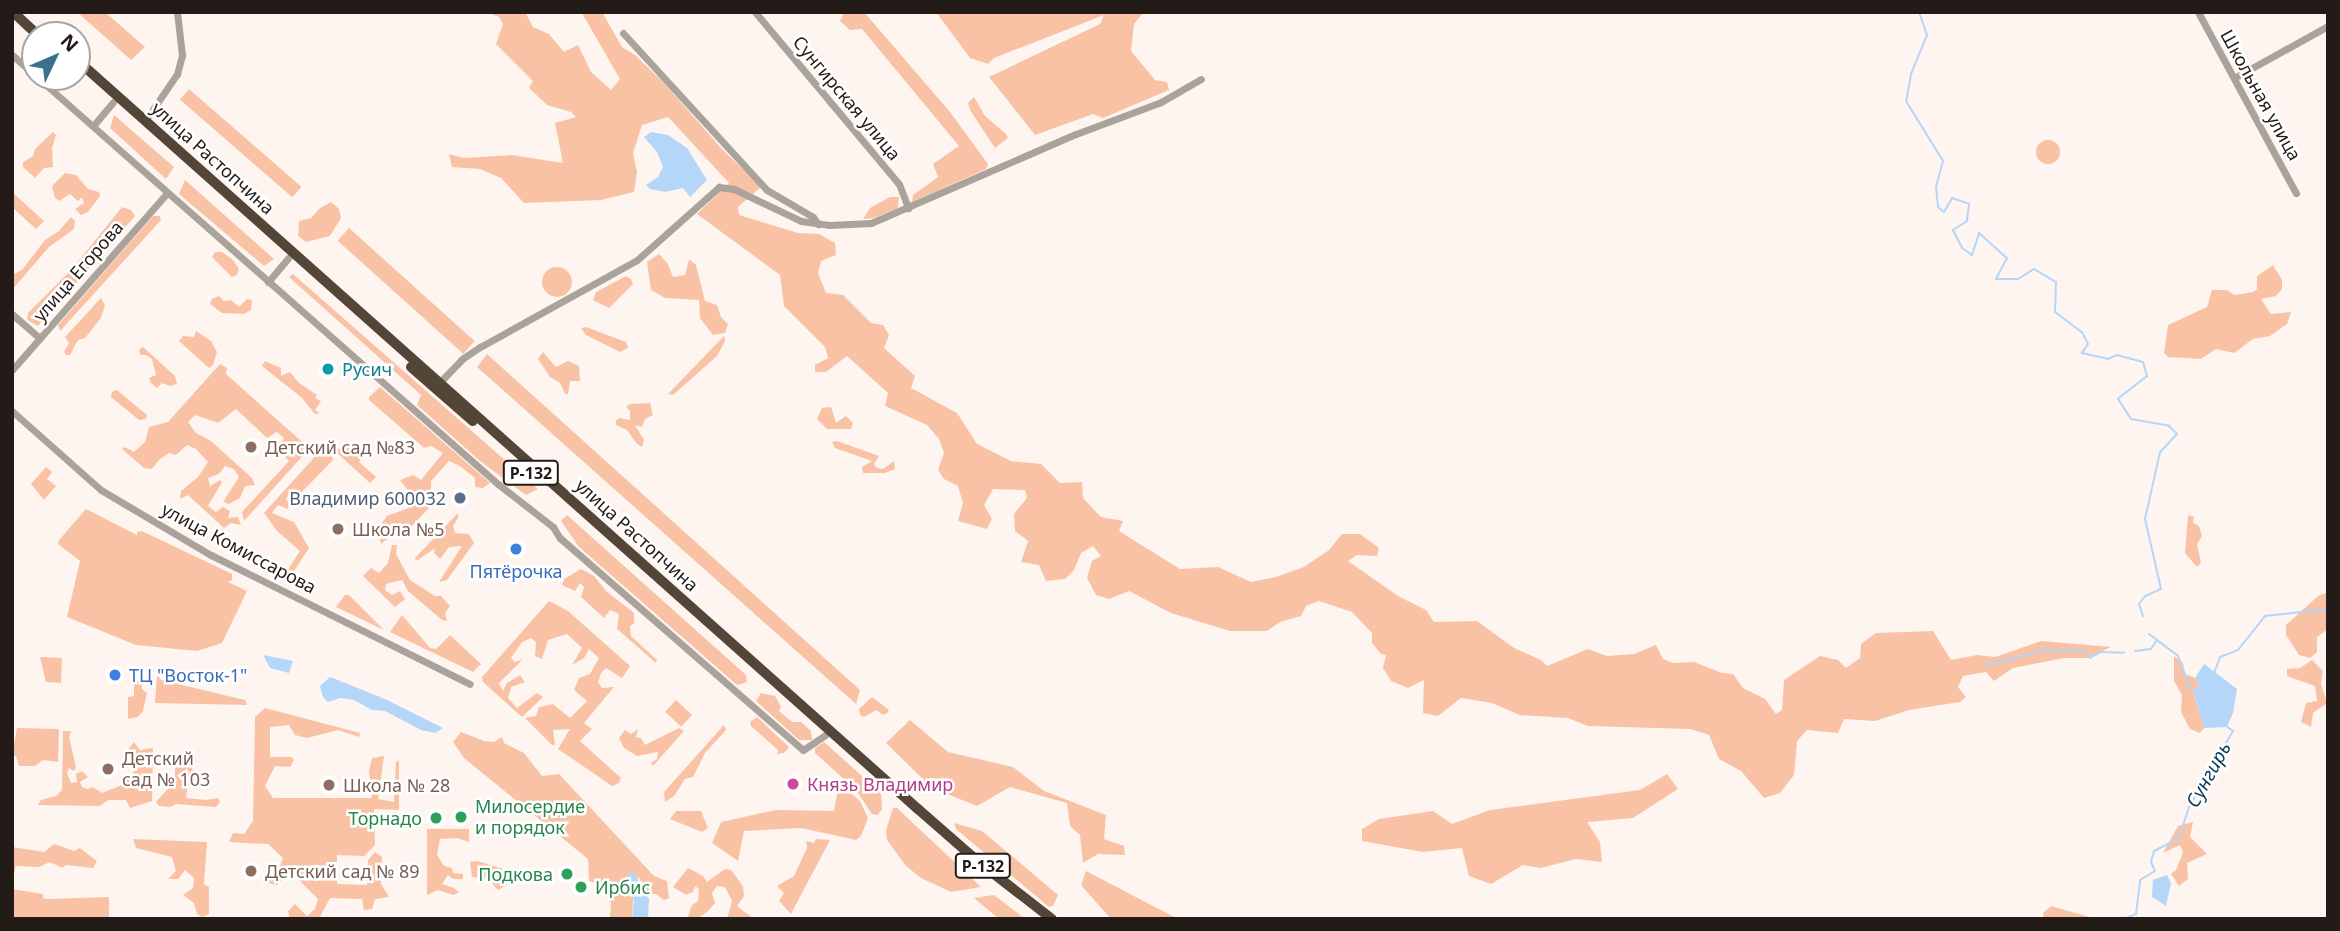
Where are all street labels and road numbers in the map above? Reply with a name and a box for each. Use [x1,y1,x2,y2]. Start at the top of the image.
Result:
street label: Школьная улица [2216,26,2306,164]
street label: Сунгирская улица [789,31,905,165]
street label: улица Растопчина [147,97,279,219]
street label: улица Егорова [29,216,127,326]
road number: Р-132 [501,460,561,486]
street label: улица Растопчина [571,474,703,596]
street label: улица Комиссарова [158,498,320,598]
road number: Р-132 [953,853,1013,878]

